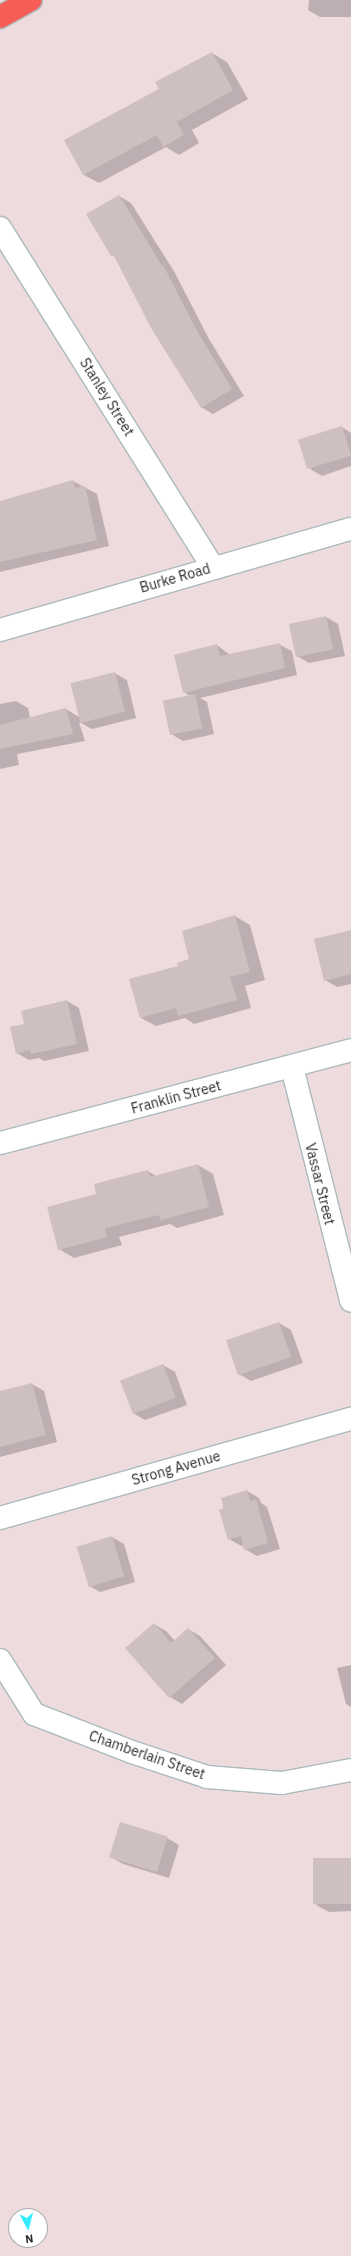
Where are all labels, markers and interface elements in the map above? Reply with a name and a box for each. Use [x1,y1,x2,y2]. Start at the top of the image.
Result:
street label: Stanley Street [76,355,138,439]
street label: Burke Road [138,560,212,596]
street label: Franklin Street [129,1077,223,1117]
street label: Vassar Street [302,1141,338,1227]
street label: Strong Avenue [130,1447,222,1489]
street label: Chamberlain Street [87,1727,207,1783]
north arrow [8,2208,48,2248]
text: N [25,2231,34,2246]

